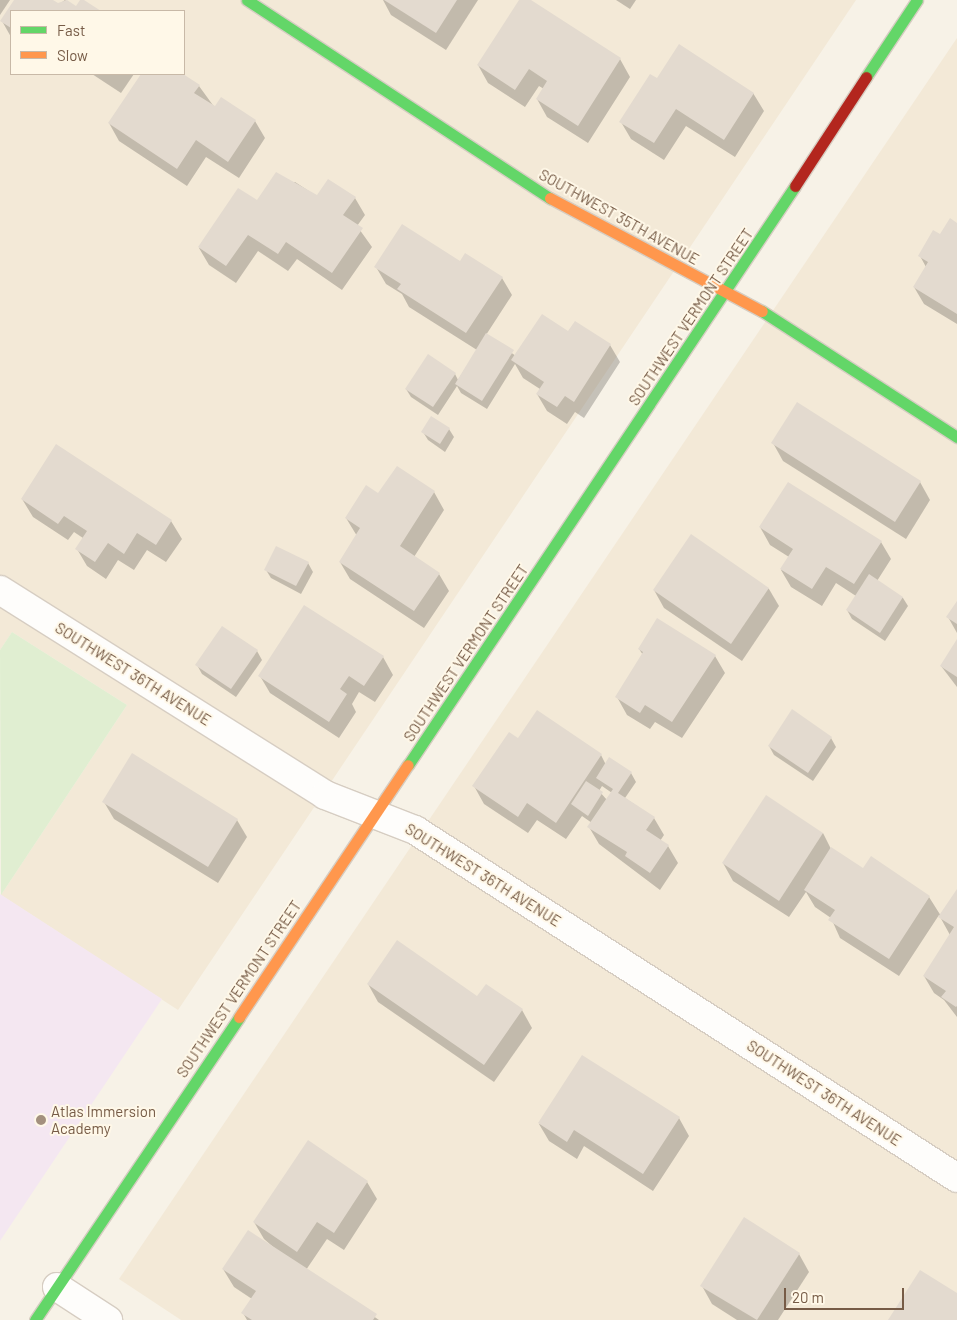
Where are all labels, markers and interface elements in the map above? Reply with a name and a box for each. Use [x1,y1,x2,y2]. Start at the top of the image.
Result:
legend [10,10,185,75]
text: Fast [57,21,85,39]
text: Slow [57,46,88,64]
street label: SOUTHWEST 35TH AVENUE [536,166,702,268]
street label: SOUTHWEST VERMONT STREET [625,225,757,409]
street label: SOUTHWEST VERMONT STREET [400,561,532,745]
street label: SOUTHWEST 36TH AVENUE [52,619,214,729]
street label: SOUTHWEST 36TH AVENUE [402,820,564,930]
street label: SOUTHWEST VERMONT STREET [173,897,305,1081]
street label: SOUTHWEST 36TH AVENUE [744,1036,904,1150]
place label: Atlas Immersion Academy [51,1102,156,1137]
marker: Atlas Immersion Academy [35,1114,47,1126]
scale bar [787,1278,907,1310]
text: 20 m [792,1288,824,1306]

